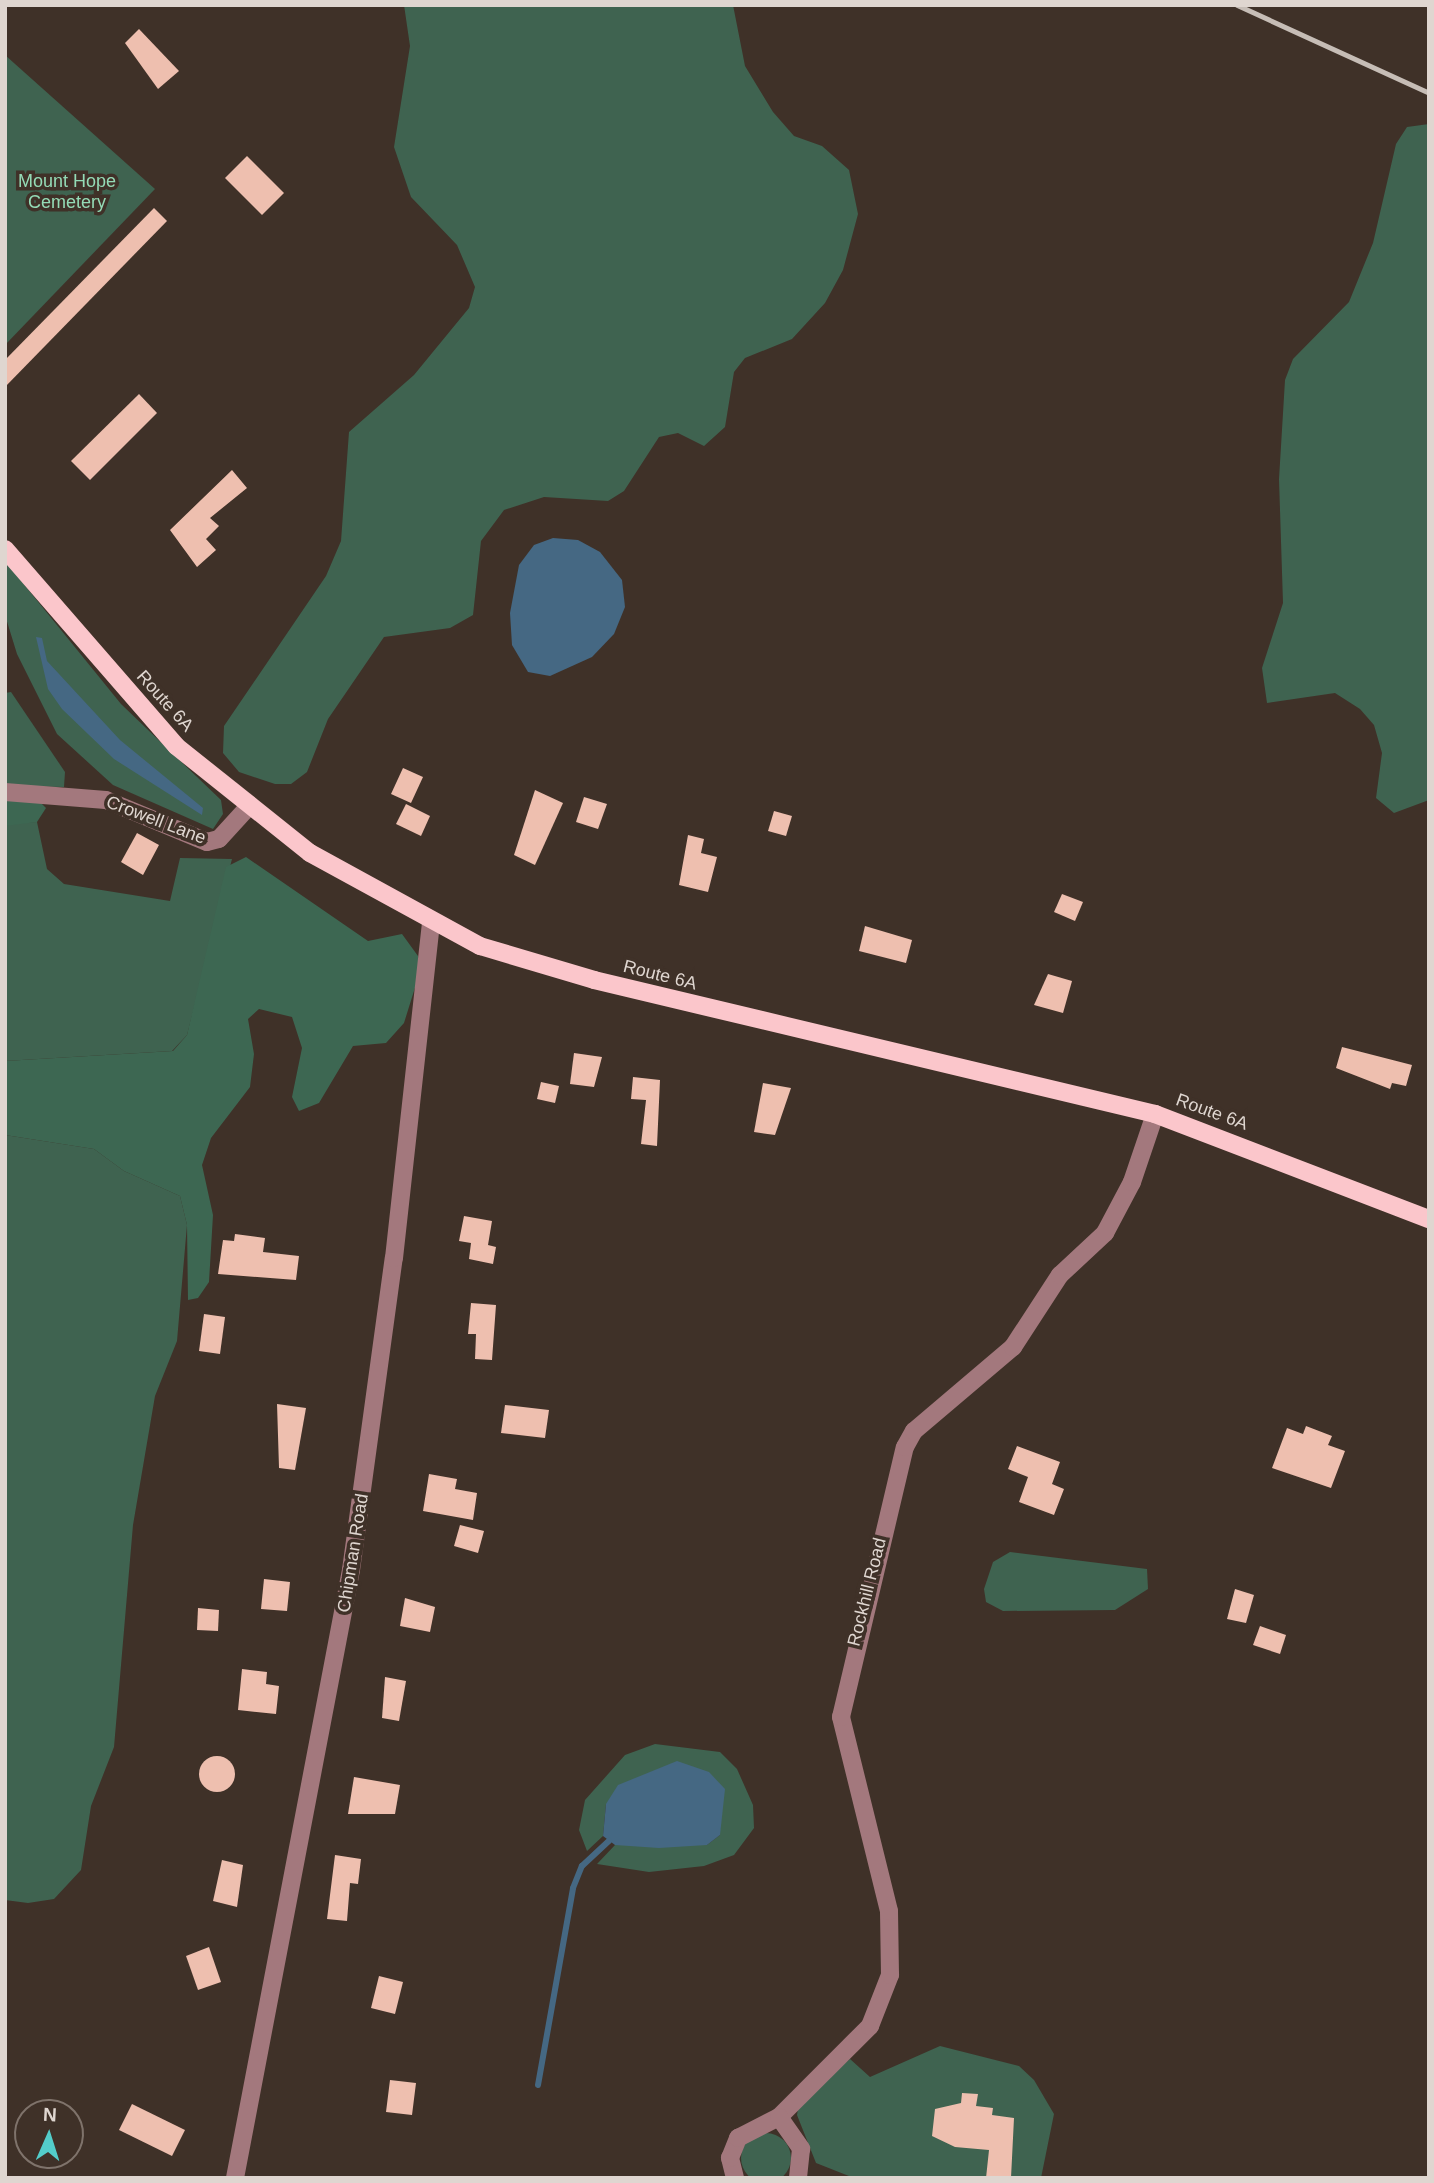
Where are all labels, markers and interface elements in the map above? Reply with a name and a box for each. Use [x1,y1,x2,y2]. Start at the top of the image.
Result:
park label: Mount Hope Cemetery [18,171,116,214]
street label: Route 6A [132,666,198,736]
street label: Crowell Lane [103,791,209,849]
street label: Route 6A [621,955,699,995]
street label: Route 6A [1173,1089,1251,1135]
street label: Chipman Road [333,1492,373,1614]
street label: Rockhill Road [843,1536,891,1648]
north arrow [14,2099,84,2169]
text: N [43,2104,57,2125]

